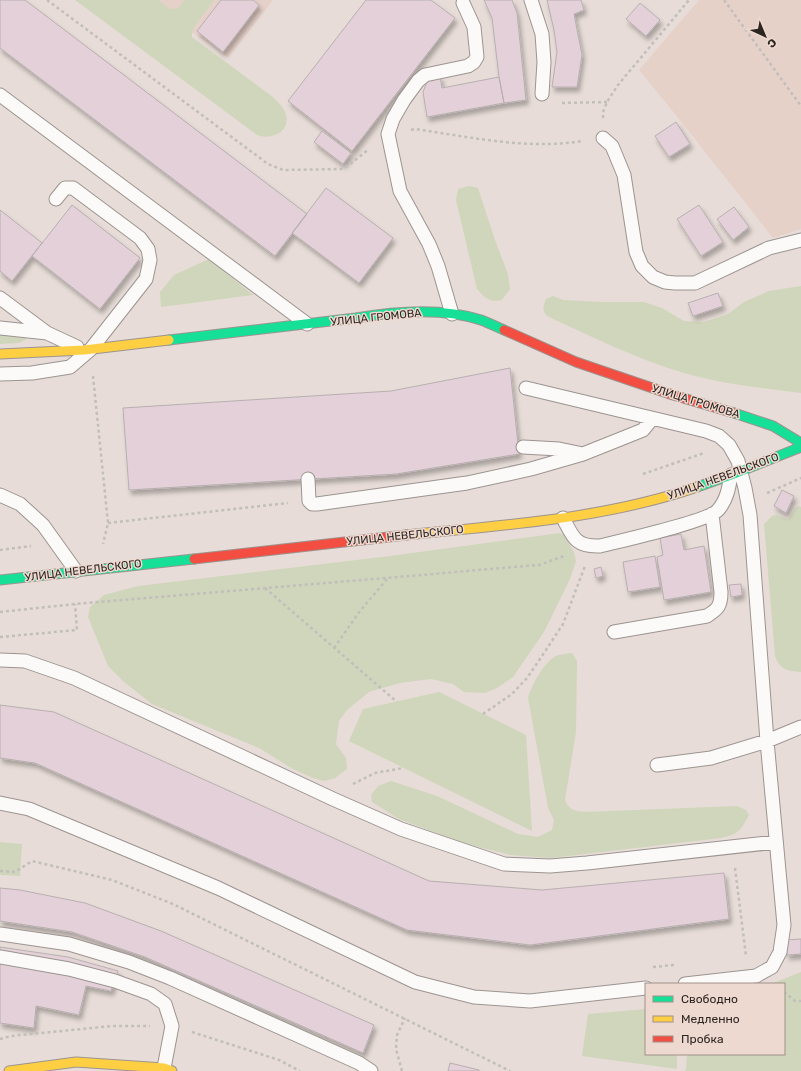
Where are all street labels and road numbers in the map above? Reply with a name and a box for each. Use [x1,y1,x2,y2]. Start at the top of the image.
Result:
street label: УЛИЦА ГРОМОВА [330,306,423,329]
street label: УЛИЦА ГРОМОВА [650,382,742,421]
street label: УЛИЦА НЕВЕЛЬСКОГО [666,450,781,503]
street label: УЛИЦА НЕВЕЛЬСКОГО [346,523,464,548]
street label: УЛИЦА НЕВЕЛЬСКОГО [24,557,142,584]

